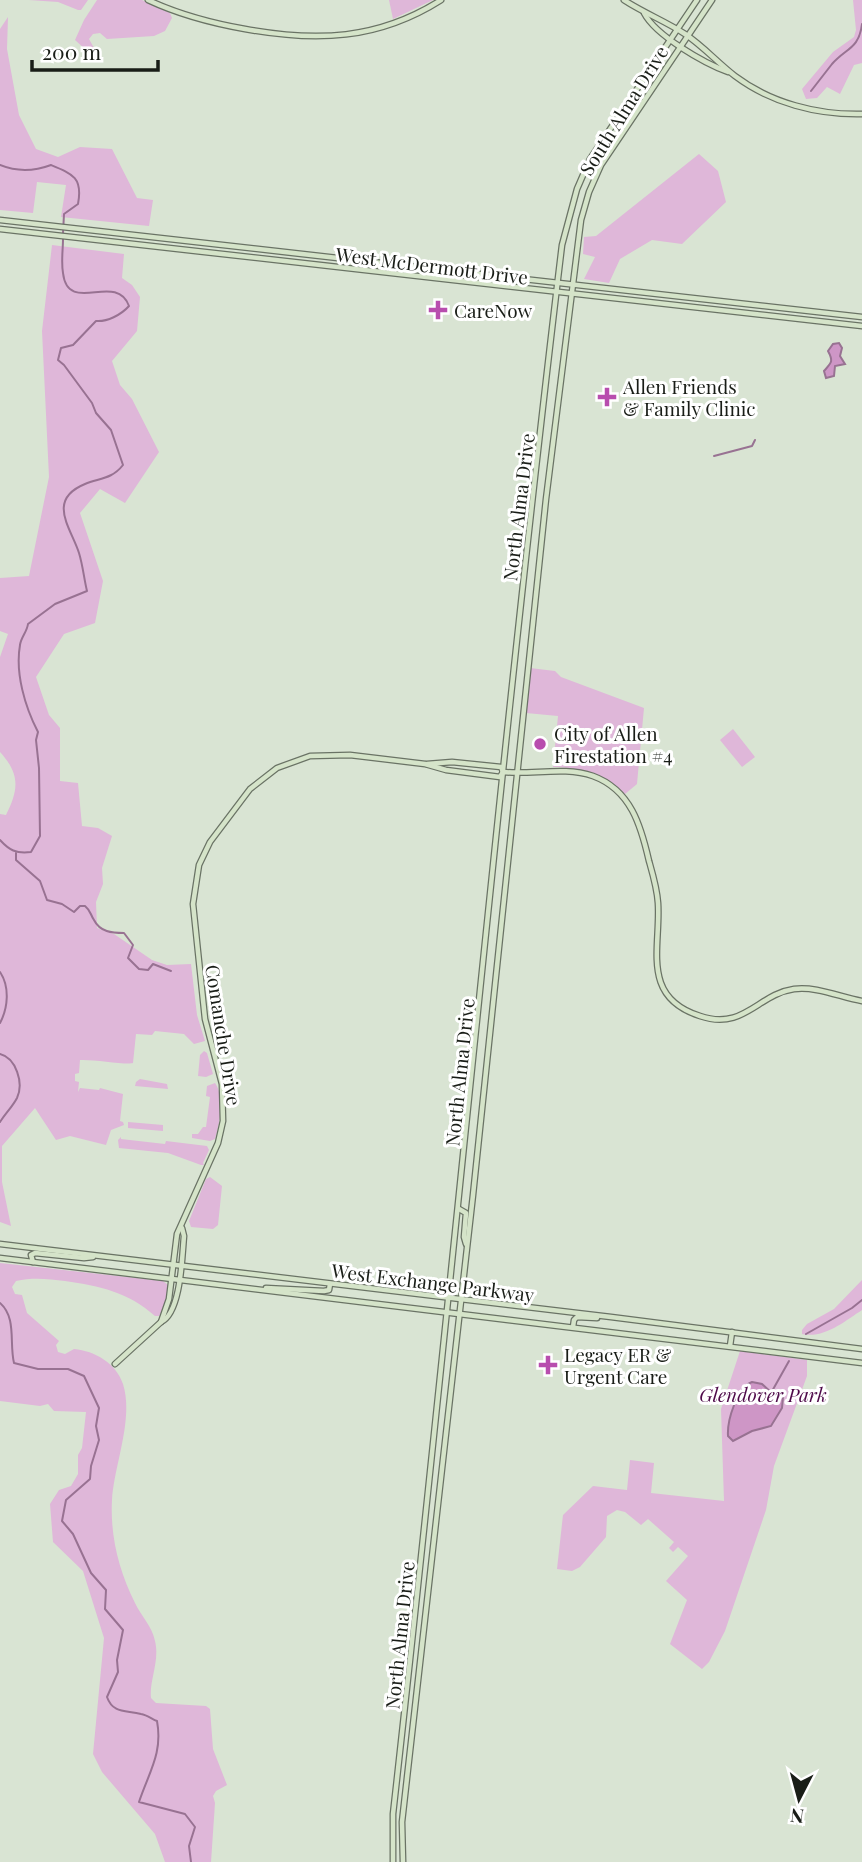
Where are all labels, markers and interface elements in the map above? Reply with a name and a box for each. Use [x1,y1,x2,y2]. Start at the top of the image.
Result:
scale bar [32,28,158,72]
text: 200 m [42,37,101,65]
street label: South Alma Drive [573,40,673,180]
street label: West McDermott Drive [334,240,529,290]
place label: CareNow [454,297,532,323]
marker: CareNow [428,300,448,320]
place label: Allen Friends & Family Clinic [622,373,756,421]
marker: Allen Friends & Family Clinic [597,387,617,407]
street label: North Alma Drive [496,432,540,582]
place label: City of Allen Firestation #4 [554,720,673,768]
marker: City of Allen Firestation #4 [532,736,548,752]
street label: Comanche Drive [200,963,248,1107]
street label: North Alma Drive [438,997,480,1147]
street label: West Exchange Parkway [329,1257,536,1307]
place label: Legacy ER & Urgent Care [564,1341,672,1389]
marker: Legacy ER & Urgent Care [538,1355,558,1375]
park label: Glendover Park [699,1381,827,1407]
street label: North Alma Drive [378,1560,420,1710]
north arrow [764,1764,834,1834]
text: N [789,1803,805,1831]

